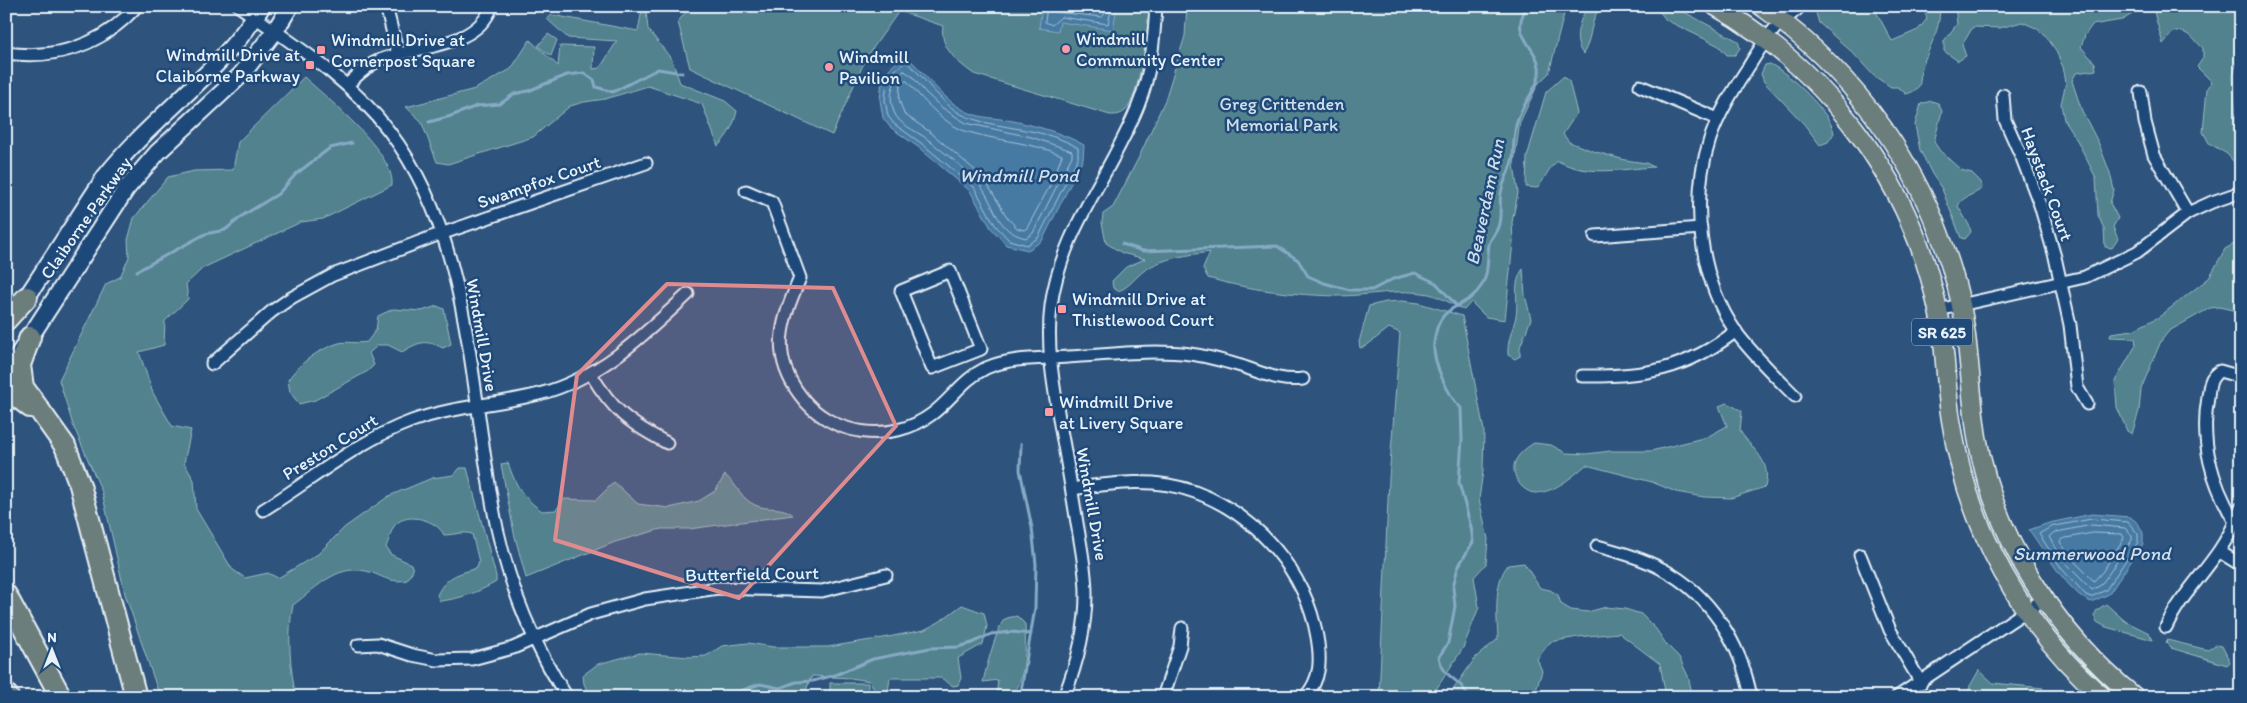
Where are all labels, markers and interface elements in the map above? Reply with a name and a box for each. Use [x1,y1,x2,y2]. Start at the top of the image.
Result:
place label: Windmill Community Center [1076,28,1223,71]
place label: Windmill Drive at Cornerpost Square [331,29,475,72]
marker: Windmill Community Center [1060,43,1072,55]
place label: Windmill Drive at Claiborne Parkway [156,44,301,87]
marker: Windmill Drive at Cornerpost Square [315,44,327,56]
place label: Windmill Pavilion [839,46,909,89]
marker: Windmill Drive at Claiborne Parkway [304,59,316,71]
marker: Windmill Pavilion [823,61,835,73]
park label: Greg Crittenden Memorial Park [1220,93,1344,136]
street label: Haystack Court [2016,124,2078,244]
water label: Beaverdam Run [1460,136,1510,267]
street label: Swampfox Court [475,151,604,213]
street label: Claiborne Parkway [36,152,137,283]
water label: Windmill Pond [959,164,1080,187]
street label: Windmill Drive [461,277,503,393]
place label: Windmill Drive at Thistlewood Court [1072,288,1214,331]
marker: Windmill Drive at Thistlewood Court [1056,303,1068,315]
road number: SR 625 [1912,318,1972,346]
place label: Windmill Drive at Livery Square [1059,391,1183,434]
marker: Windmill Drive at Livery Square [1043,406,1055,418]
street label: Preston Court [278,409,382,485]
street label: Windmill Drive [1071,446,1113,562]
water label: Summerwood Pond [2013,542,2172,565]
street label: Butterfield Court [685,562,819,586]
north arrow [28,626,78,676]
text: N [47,629,57,646]

